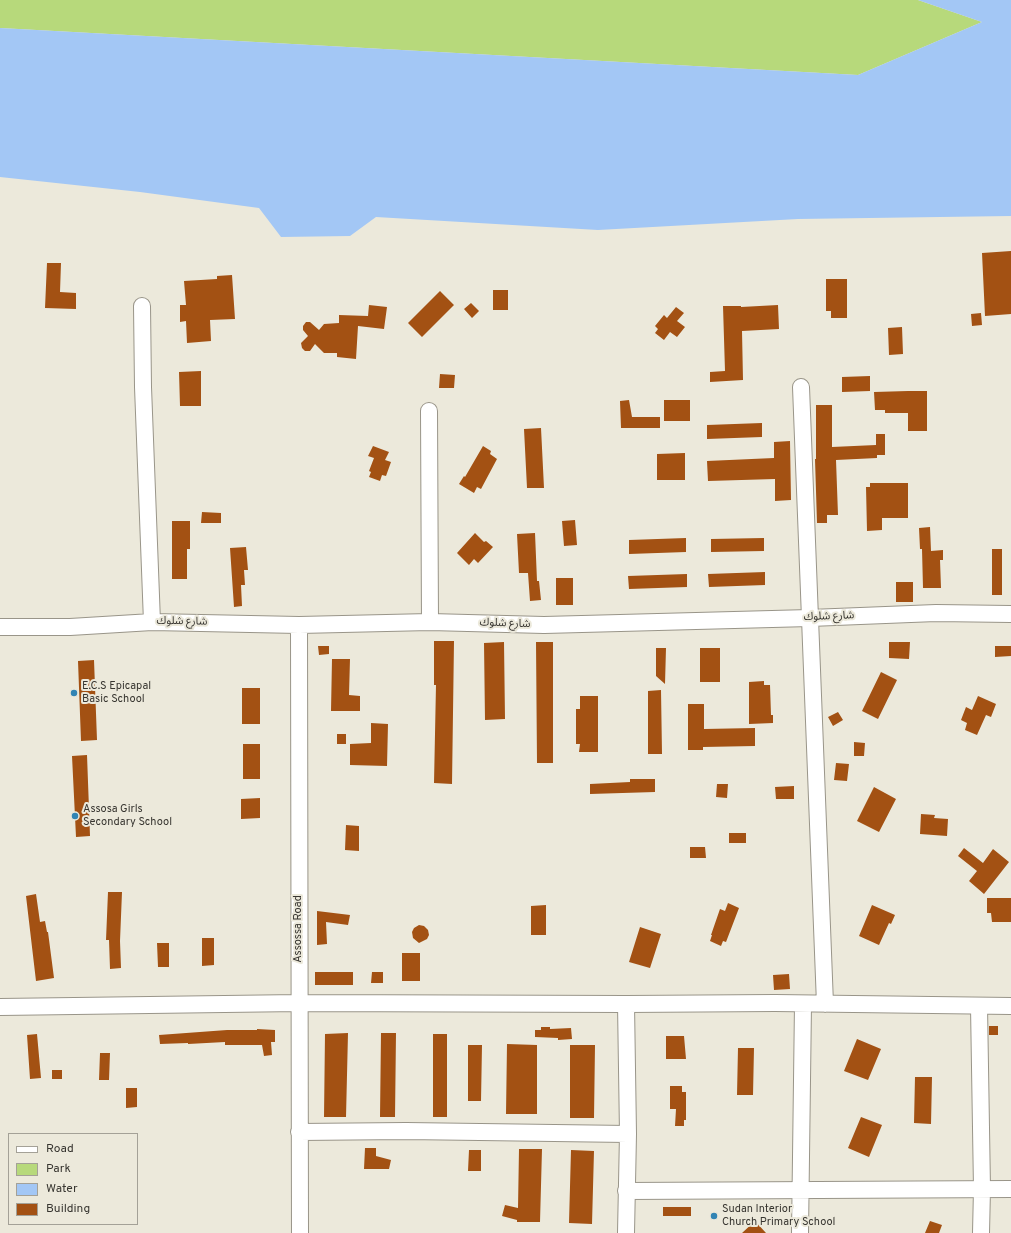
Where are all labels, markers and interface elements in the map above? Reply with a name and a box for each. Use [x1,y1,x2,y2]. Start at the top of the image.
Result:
street label: شارع شلوك [803,610,855,624]
street label: شارع شلوك [156,615,208,629]
street label: شارع شلوك [479,617,531,631]
place label: E.C.S Epicapal Basic School [82,680,151,706]
marker: E.C.S Epicapal Basic School [69,688,79,698]
place label: Assosa Girls Secondary School [83,803,172,829]
marker: Assosa Girls Secondary School [70,811,80,821]
street label: Assossa Road [292,895,306,963]
legend [8,1133,138,1225]
text: Road [46,1141,74,1157]
text: Park [46,1161,71,1177]
text: Water [46,1181,78,1197]
text: Building [46,1201,90,1217]
place label: Sudan Interior Church Primary School [722,1203,835,1229]
marker: Sudan Interior Church Primary School [709,1211,719,1221]

